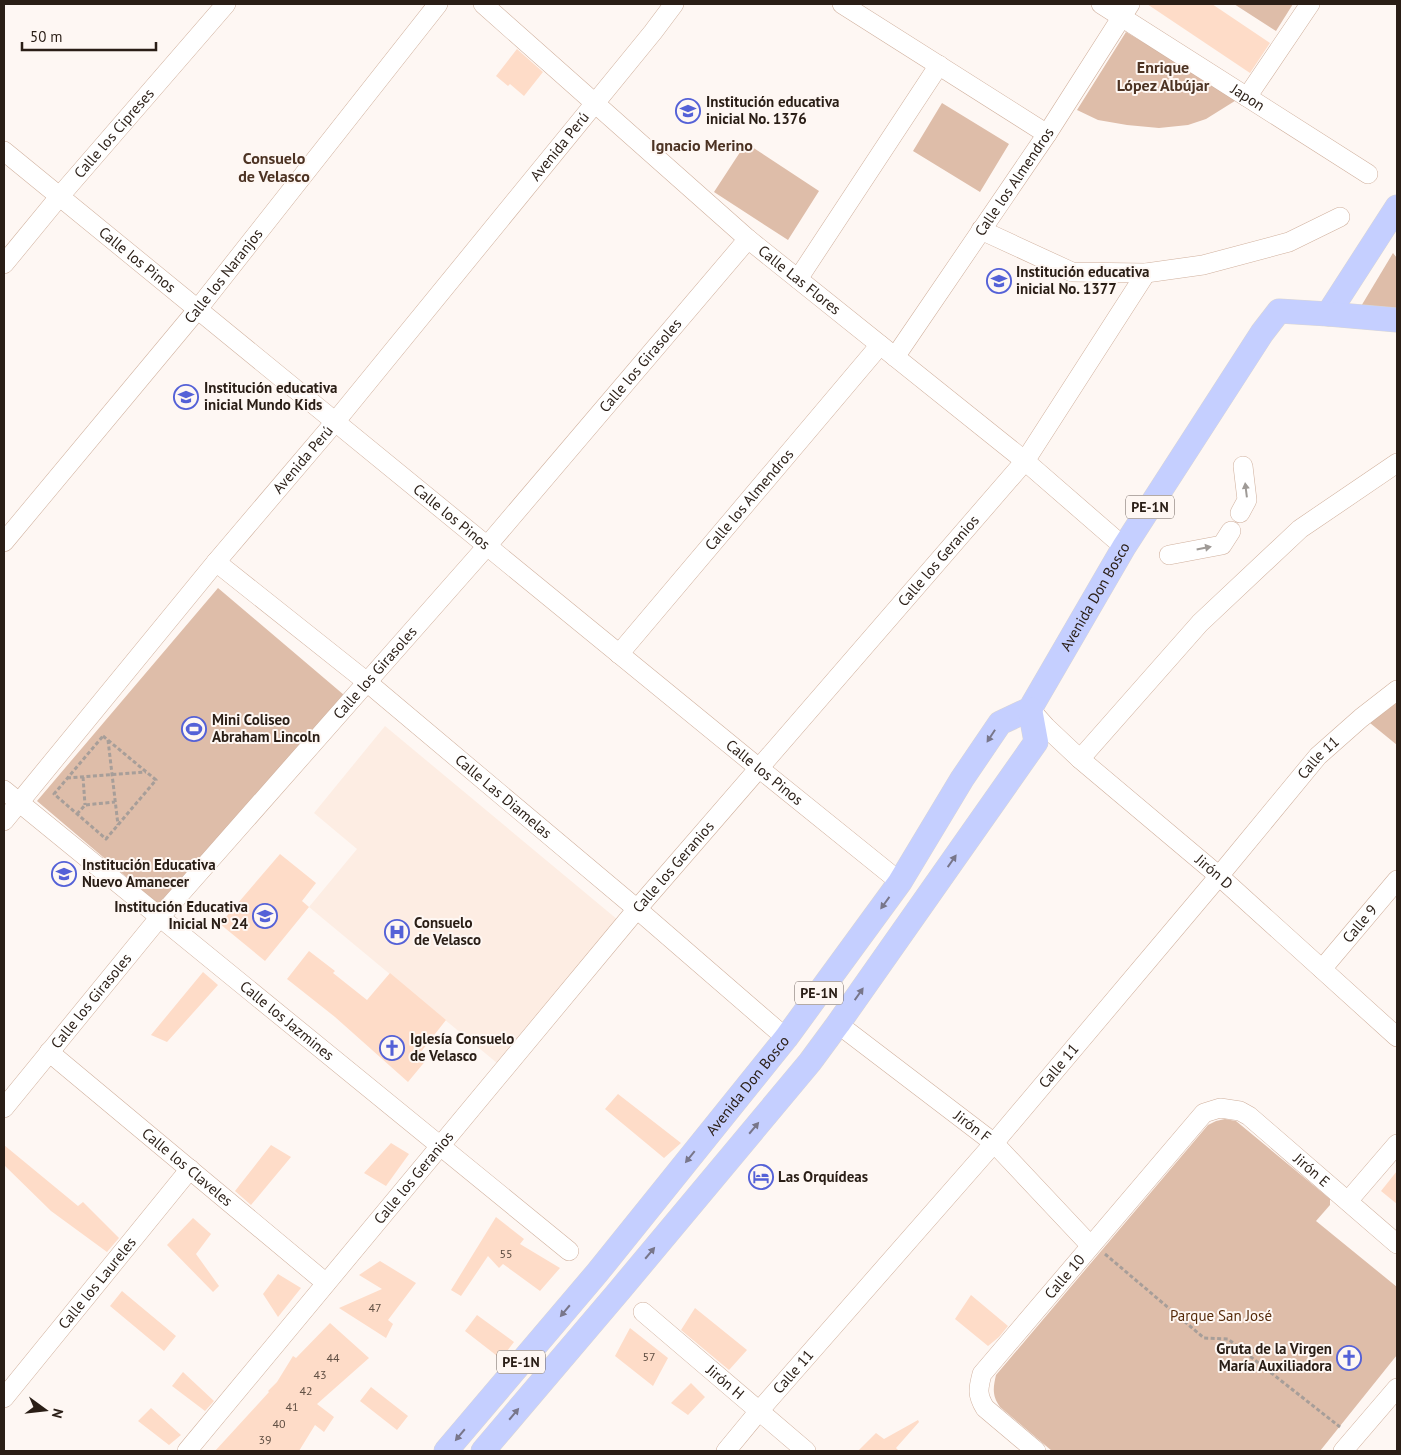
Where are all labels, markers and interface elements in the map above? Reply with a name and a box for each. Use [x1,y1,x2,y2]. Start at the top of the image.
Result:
scale bar [22,20,156,52]
text: 50 m [30,27,63,46]
district label: Enrique López Albújar [1117,57,1210,95]
street label: Japon [1227,79,1268,115]
street label: Calle los Cipreses [70,84,158,182]
place label: Institución educativa inicial No. 1376 [706,92,840,128]
school or university icon: Institución educativa inicial No. 1376 [675,98,701,124]
street label: Avenida Perú [526,108,593,184]
street label: Calle los Almendros [970,124,1058,239]
district label: Ignacio Merino [651,135,753,155]
district label: Consuelo de Velasco [238,148,310,186]
street label: Calle los Pinos [95,222,180,297]
street label: Calle los Naranjos [180,224,267,327]
street label: Calle Las Flores [754,241,845,319]
place label: Institución educativa inicial No. 1377 [1016,262,1150,298]
school or university icon: Institución educativa inicial No. 1377 [986,268,1012,294]
street label: Calle los Girasoles [595,314,685,416]
place label: Institución educativa inicial Mundo Kids [204,378,338,414]
school or university icon: Institución educativa inicial Mundo Kids [173,384,199,410]
street label: Avenida Perú [268,421,337,497]
street label: Calle los Almendros [701,445,797,554]
street label: Calle los Pinos [409,479,494,554]
one-way arrow [1242,482,1250,498]
road number: PE-1N [1126,496,1174,518]
street label: Calle los Geranios [893,511,983,610]
street label: Avenida Don Bosco [1056,539,1134,654]
one-way arrow [1196,544,1212,552]
street label: Calle los Girasoles [329,622,421,723]
place label: Mini Coliseo Abraham Lincoln [212,710,320,746]
sports icon: Mini Coliseo Abraham Lincoln [181,716,207,742]
one-way arrow [986,729,996,743]
street label: Calle 11 [1293,732,1343,783]
street label: Calle los Pinos [722,735,807,809]
street label: Calle Las Diamelas [451,750,556,842]
street label: Calle los Geranios [628,817,718,916]
street label: Jirón D [1191,850,1237,893]
one-way arrow [947,854,957,868]
place label: Institución Educativa Nuevo Amanecer [82,855,216,891]
school or university icon: Institución Educativa Nuevo Amanecer [51,861,77,887]
one-way arrow [880,896,890,909]
place label: Institución Educativa Inicial Nº 24 [114,897,248,933]
street label: Calle 9 [1338,900,1381,947]
school or university icon: Institución Educativa Inicial Nº 24 [252,903,278,929]
place label: Consuelo de Velasco [414,913,481,949]
hospital icon: Consuelo de Velasco [384,919,410,945]
street label: Calle los Girasoles [46,949,135,1052]
street label: Calle los Jazmines [236,976,338,1064]
road number: PE-1N [795,981,843,1004]
one-way arrow [854,987,864,1001]
place label: Iglesía Consuelo de Velasco [410,1029,514,1065]
street label: Avenida Don Bosco [702,1032,793,1139]
church icon: Iglesía Consuelo de Velasco [379,1035,405,1061]
street label: Calle 11 [1034,1039,1083,1092]
street label: Jirón F [950,1105,995,1146]
one-way arrow [749,1122,760,1135]
street label: Calle los Claveles [138,1124,237,1210]
street label: Calle los Geranios [369,1127,457,1228]
street label: Jirón E [1289,1148,1334,1191]
one-way arrow [685,1150,696,1163]
hotel icon: Las Orquídeas [748,1164,774,1190]
place label: Las Orquídeas [778,1167,868,1186]
street label: Calle los Laureles [54,1233,140,1333]
house number: 55 [499,1246,513,1261]
one-way arrow [645,1247,656,1260]
street label: Calle 10 [1040,1250,1089,1303]
house number: 47 [368,1300,382,1315]
one-way arrow [559,1304,571,1316]
park label: Parque San José [1170,1306,1272,1325]
place label: Gruta de la Virgen María Auxiliadora [1216,1339,1332,1375]
street label: Calle 11 [769,1345,817,1397]
church icon: Gruta de la Virgen María Auxiliadora [1336,1345,1362,1371]
house number: 57 [642,1349,656,1364]
house number: 44 [326,1350,340,1365]
road number: PE-1N [497,1350,545,1374]
street label: Jirón H [702,1360,748,1403]
house number: 43 [313,1367,327,1382]
house number: 42 [299,1383,313,1398]
north arrow [20,1385,70,1435]
house number: 41 [285,1399,299,1414]
text: N [48,1407,67,1420]
one-way arrow [509,1408,520,1421]
house number: 40 [272,1416,286,1431]
one-way arrow [454,1428,466,1440]
house number: 39 [258,1432,272,1447]

